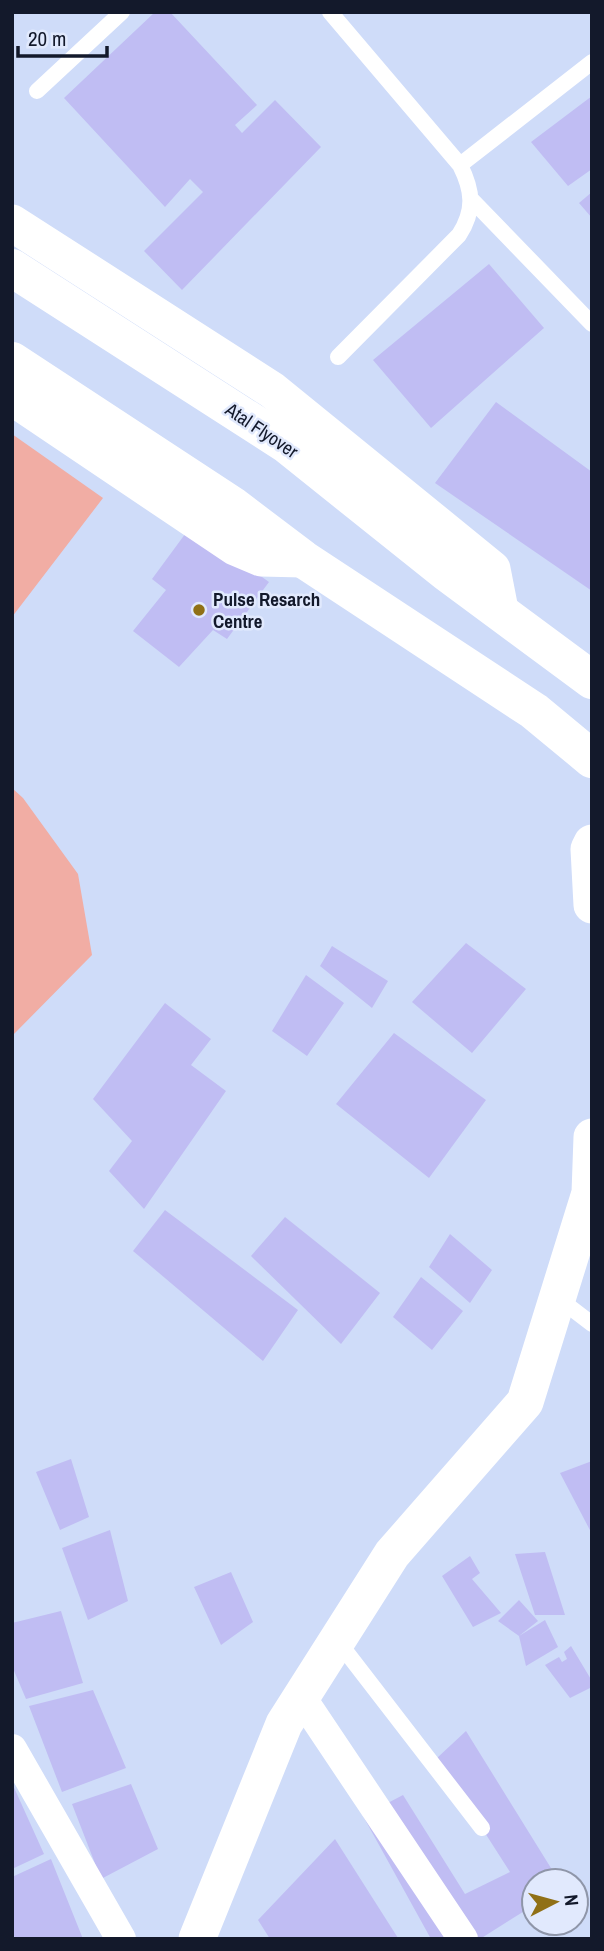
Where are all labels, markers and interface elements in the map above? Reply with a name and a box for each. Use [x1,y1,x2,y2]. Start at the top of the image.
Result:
scale bar [18,14,107,58]
text: 20 m [28,24,66,53]
street label: Atal Flyover [220,396,304,464]
place label: Pulse Resarch Centre [213,586,320,634]
marker: Pulse Resarch Centre [191,602,207,618]
north arrow [520,1867,590,1937]
text: N [558,1893,585,1907]

